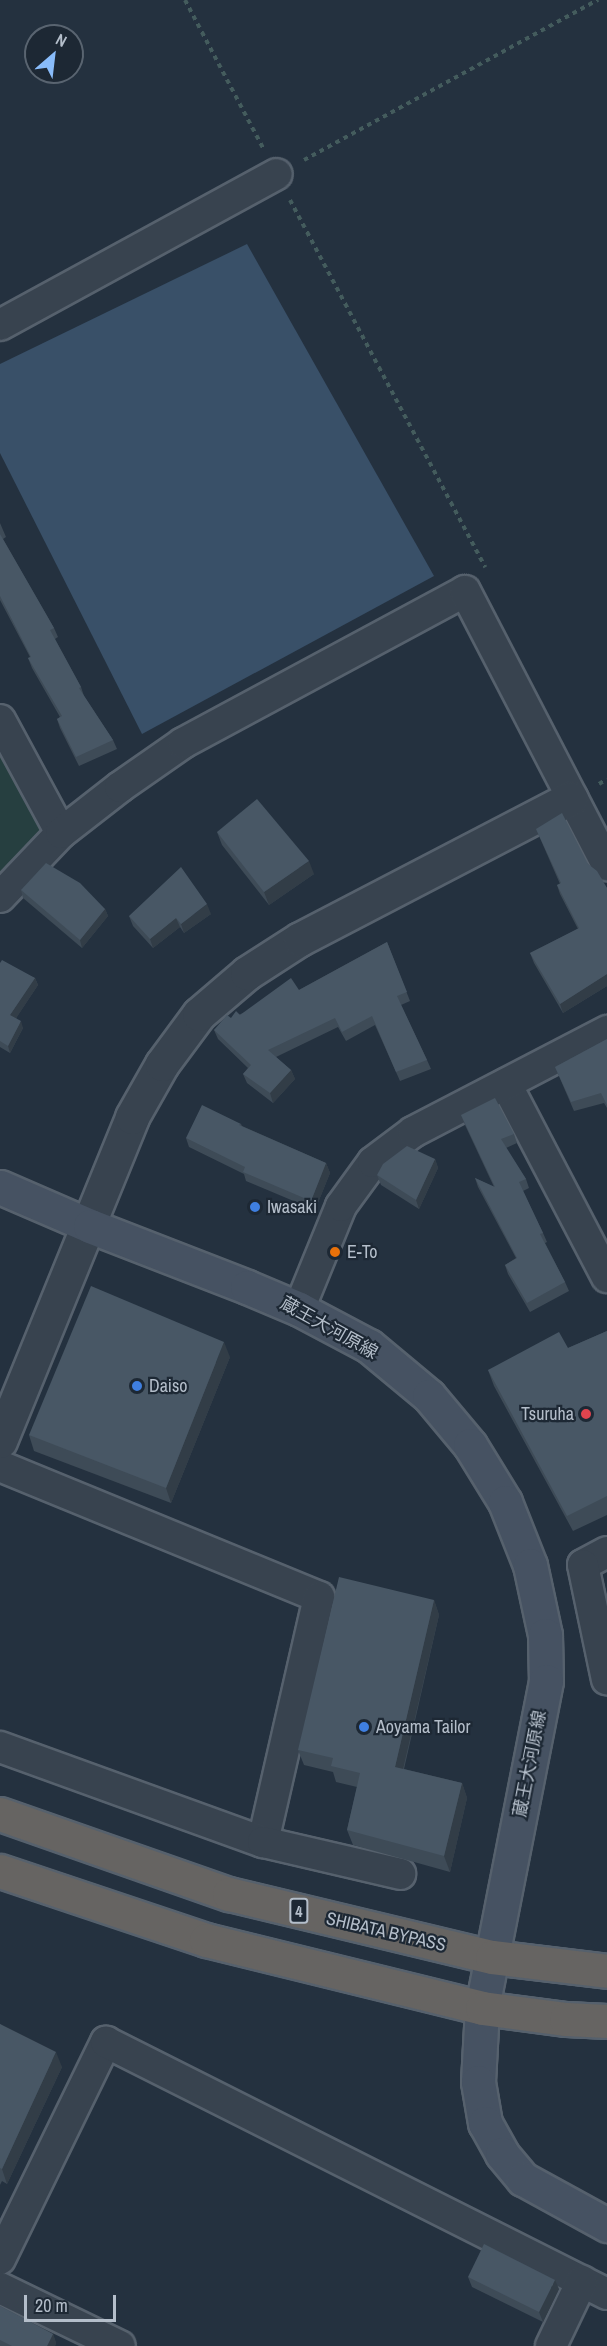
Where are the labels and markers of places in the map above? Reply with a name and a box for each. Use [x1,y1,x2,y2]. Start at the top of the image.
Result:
place label: Iwasaki [267,1196,317,1218]
marker: Iwasaki [248,1200,262,1214]
place label: E-To [347,1241,377,1263]
marker: E-To [328,1245,342,1259]
place label: Daiso [149,1375,188,1397]
marker: Daiso [130,1379,144,1393]
place label: Tsuruha [521,1403,574,1425]
marker: Tsuruha [579,1407,593,1421]
place label: Aoyama Tailor [376,1716,471,1738]
marker: Aoyama Tailor [357,1720,371,1734]

